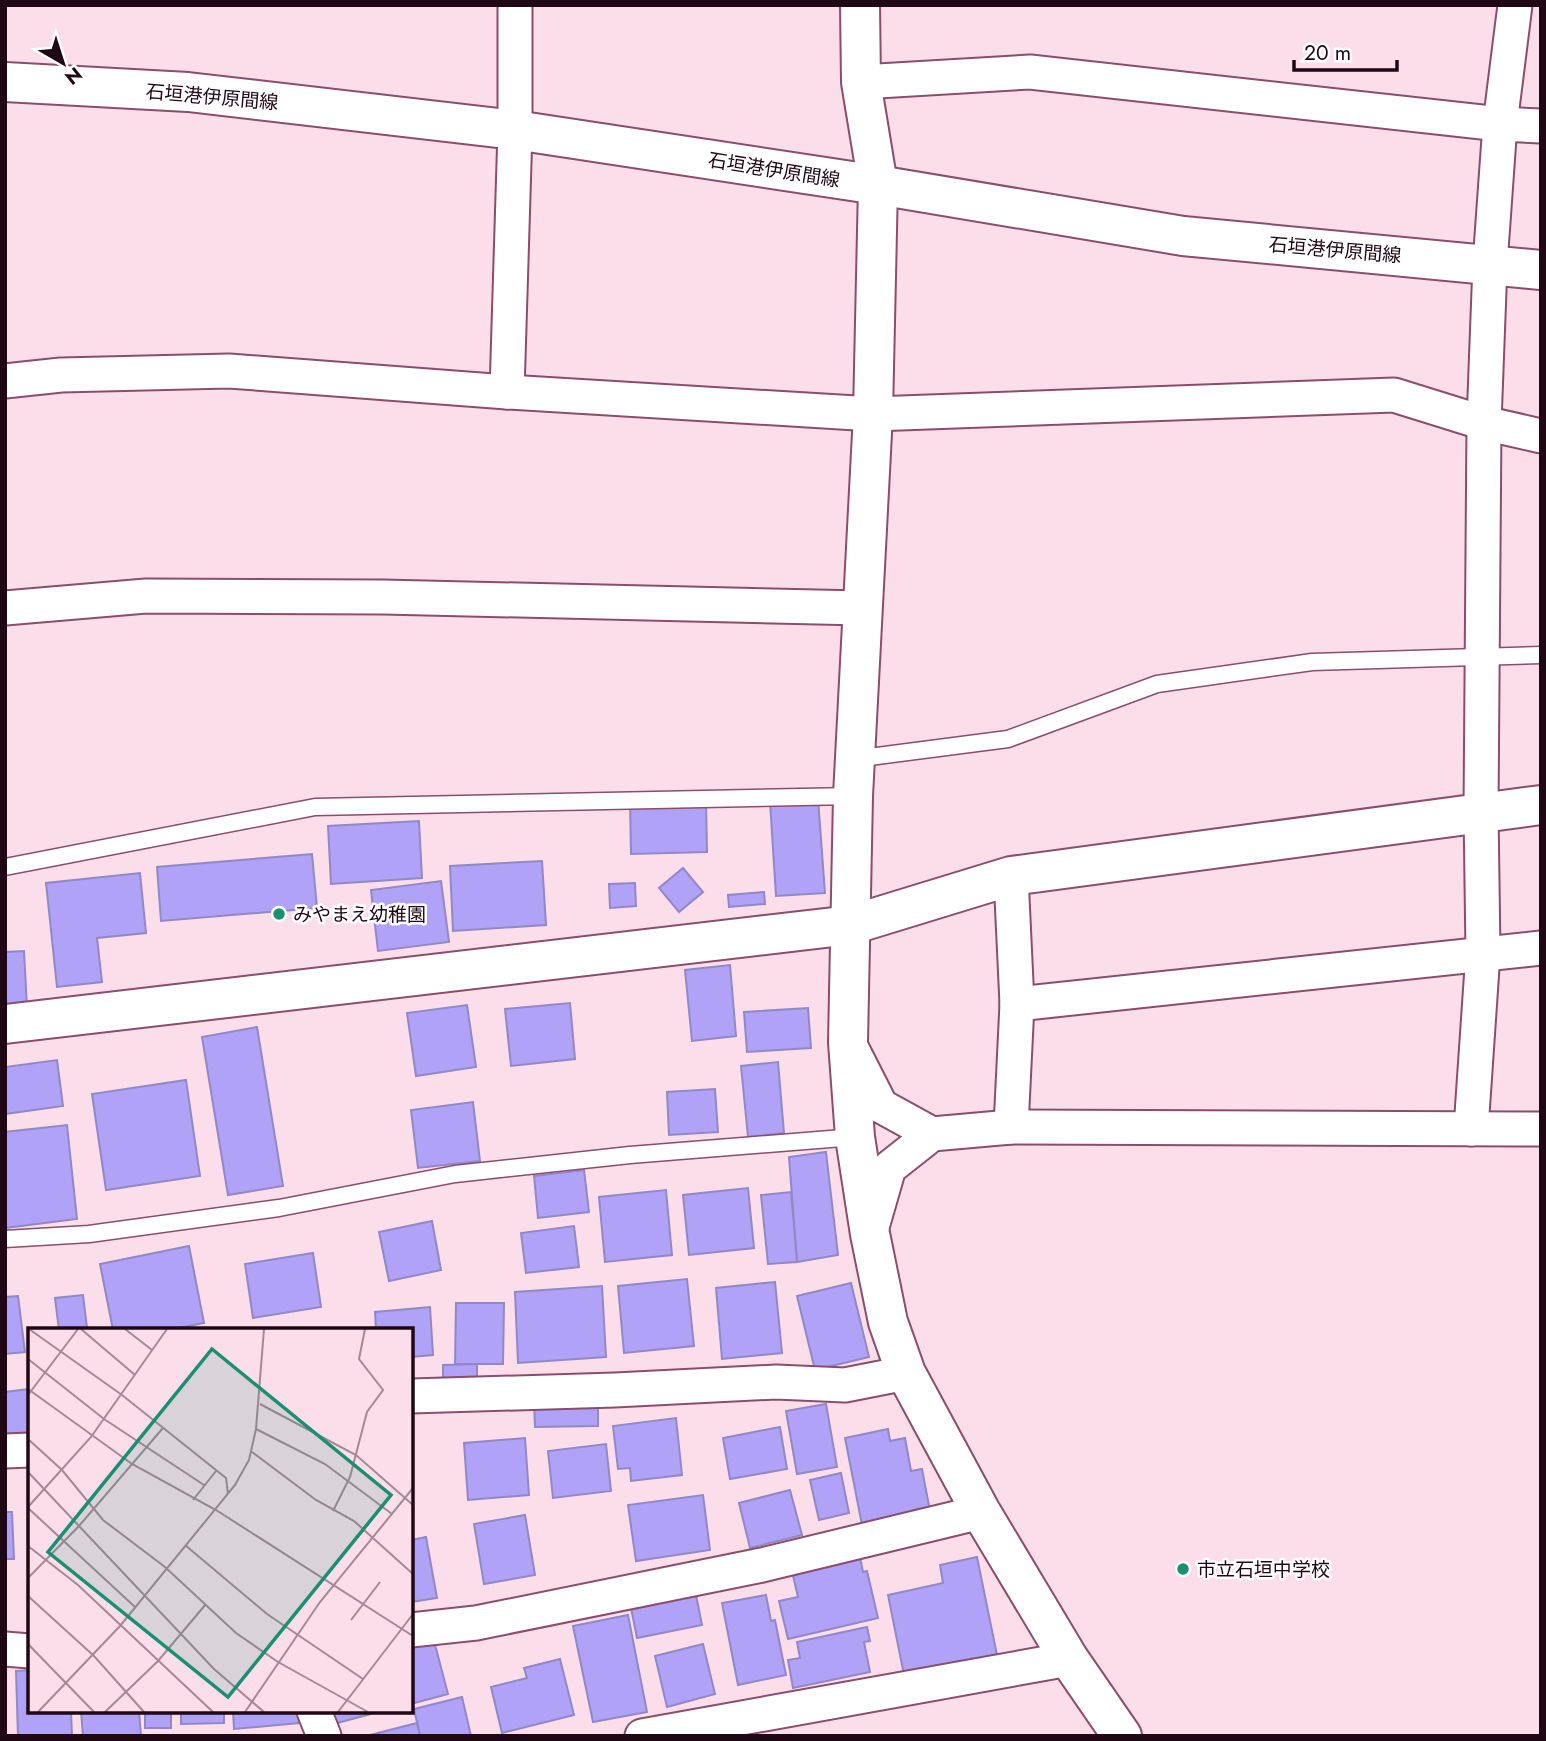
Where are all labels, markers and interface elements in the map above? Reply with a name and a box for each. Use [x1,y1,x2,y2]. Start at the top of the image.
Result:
north arrow [28,28,98,98]
scale bar [1294,28,1397,72]
text: 20 m [1304,38,1351,68]
text: N [59,61,88,91]
street label: 石垣港伊原間線 [145,78,279,116]
street label: 石垣港伊原間線 [706,146,842,194]
street label: 石垣港伊原間線 [1268,231,1402,269]
place label: みやまえ幼稚園 [293,901,426,928]
marker: みやまえ幼稚園 [271,906,287,922]
inset map [28,1328,413,1713]
place label: 市立石垣中学校 [1197,1556,1330,1583]
marker: 市立石垣中学校 [1175,1561,1191,1577]

